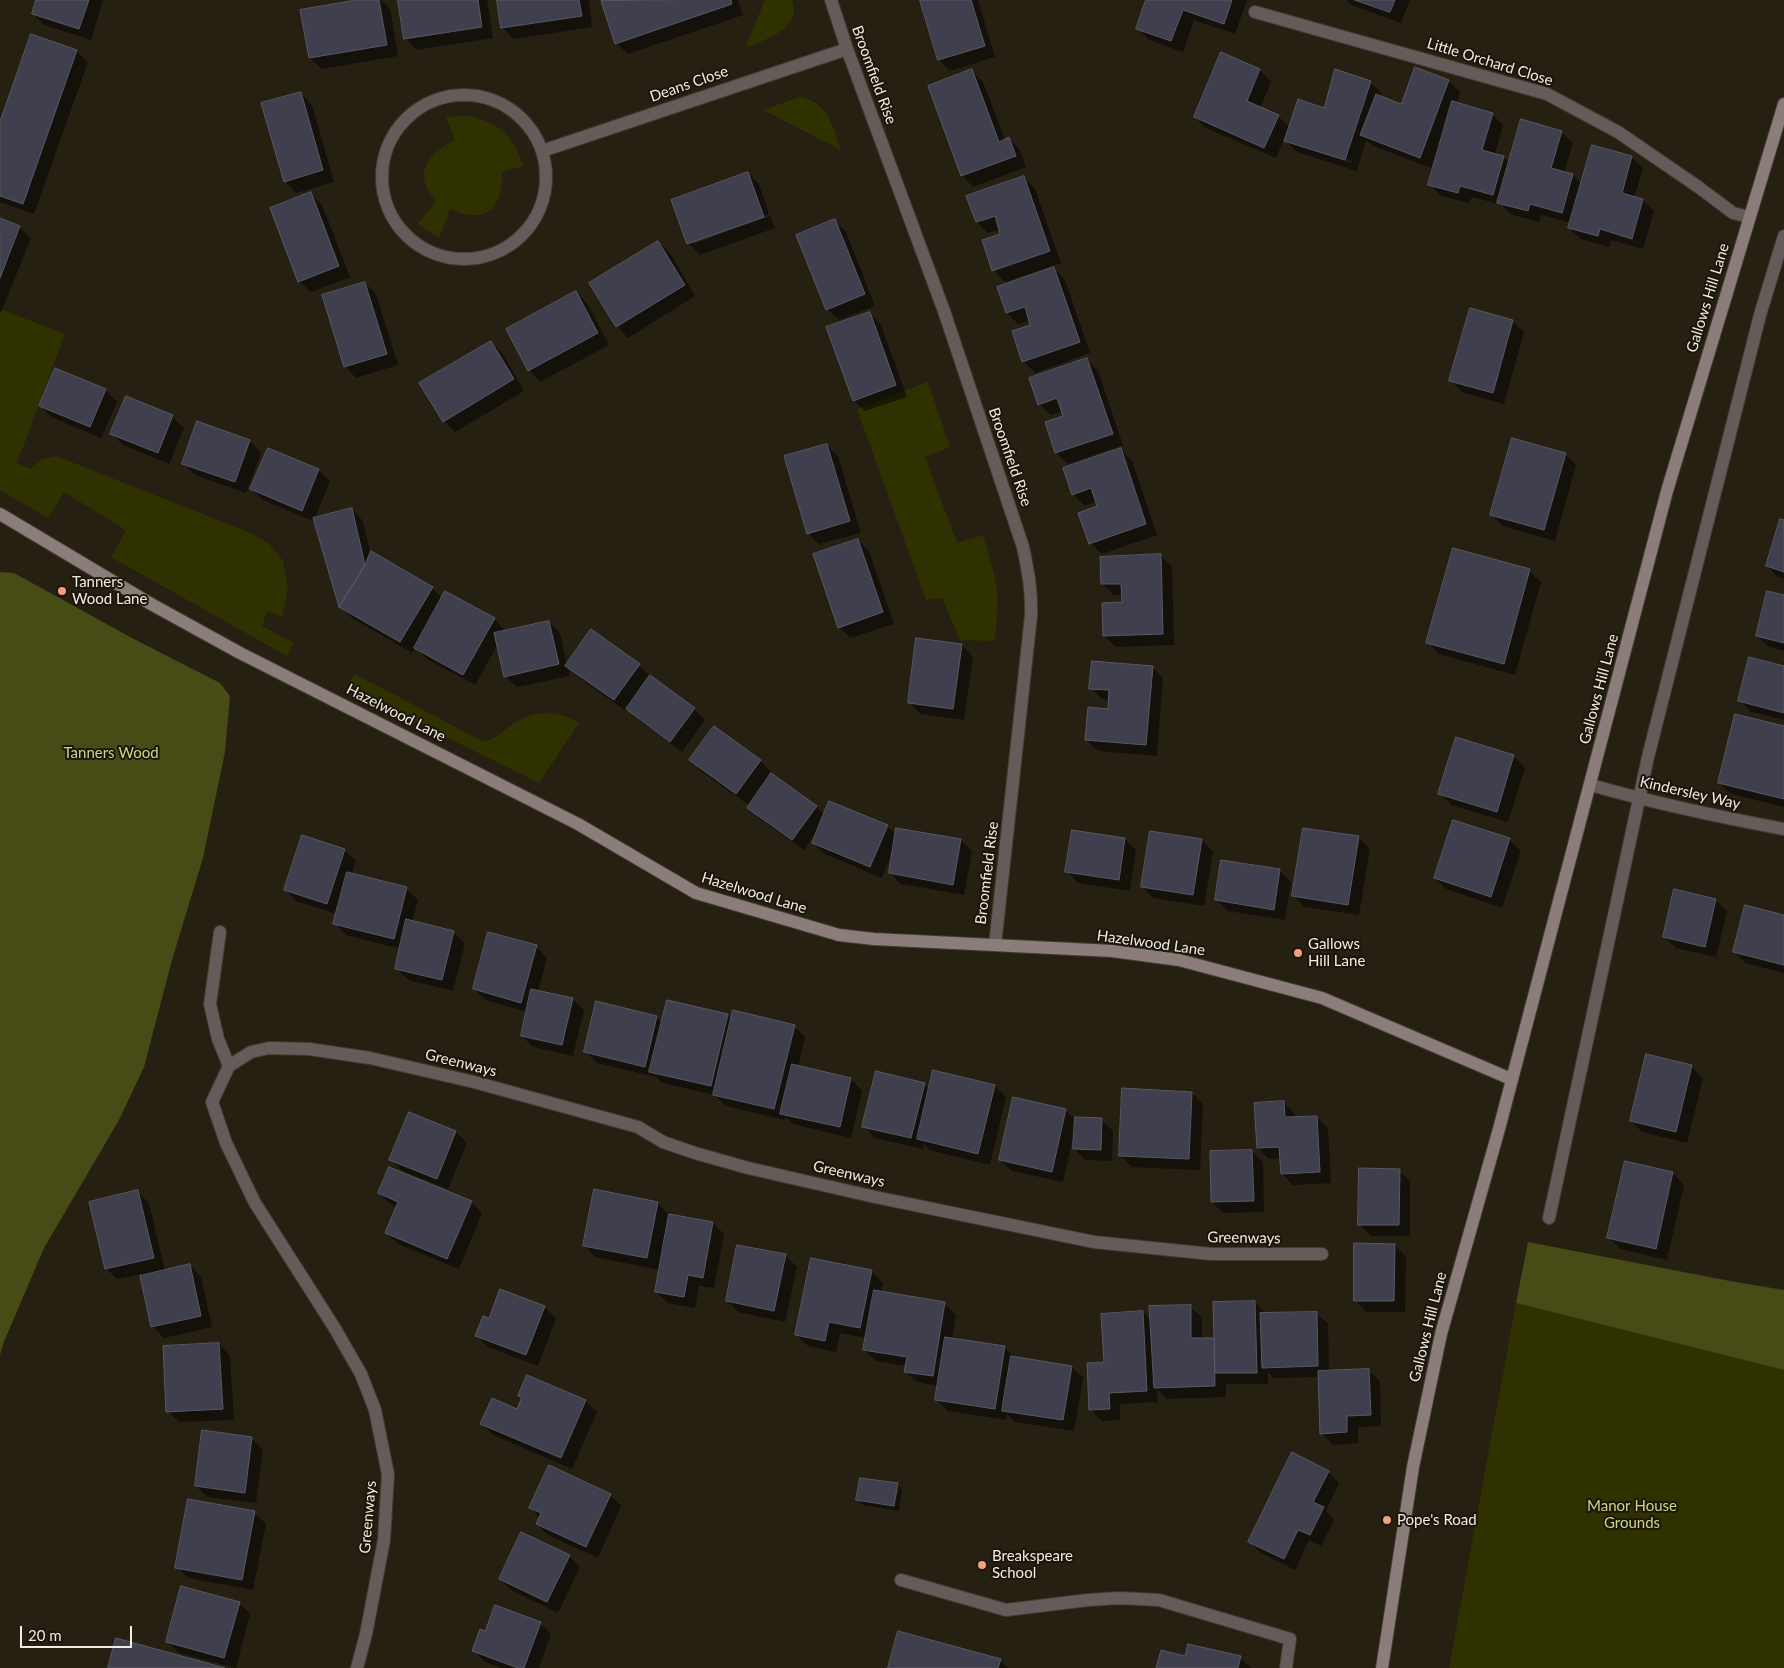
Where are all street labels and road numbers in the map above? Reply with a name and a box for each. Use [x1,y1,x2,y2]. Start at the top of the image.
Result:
street label: Broomfield Rise [848,23,900,127]
street label: Little Orchard Close [1425,34,1555,90]
street label: Deans Close [647,62,731,106]
street label: Gallows Hill Lane [1683,241,1733,355]
street label: Broomfield Rise [985,405,1035,509]
street label: Gallows Hill Lane [1576,632,1622,746]
street label: Hazelwood Lane [343,680,449,746]
street label: Kindersley Way [1638,773,1742,813]
street label: Broomfield Rise [972,821,1002,925]
street label: Hazelwood Lane [699,868,809,918]
street label: Hazelwood Lane [1096,926,1206,960]
street label: Greenways [423,1045,499,1081]
street label: Greenways [811,1157,887,1191]
street label: Greenways [1207,1228,1281,1248]
street label: Gallows Hill Lane [1406,1270,1450,1384]
street label: Greenways [356,1480,380,1554]

